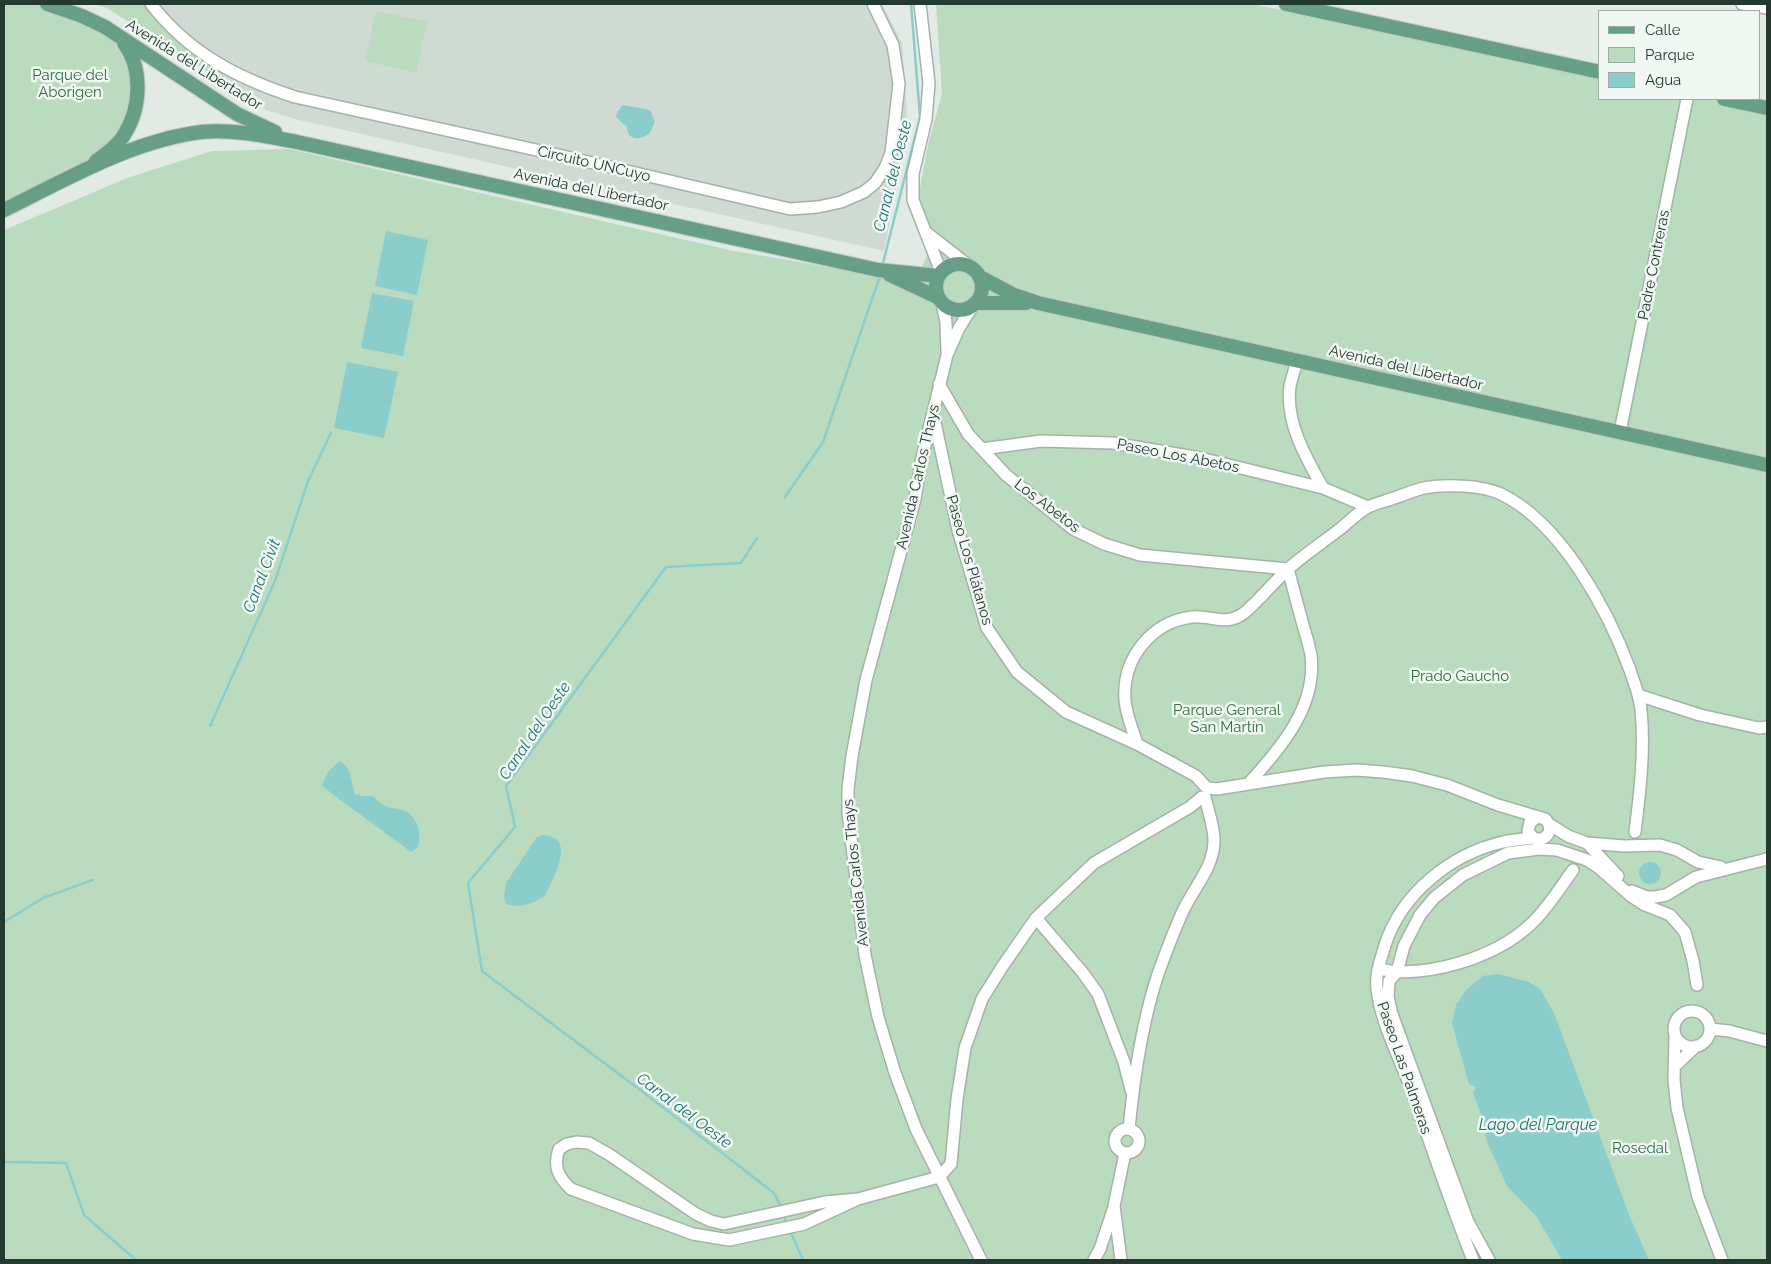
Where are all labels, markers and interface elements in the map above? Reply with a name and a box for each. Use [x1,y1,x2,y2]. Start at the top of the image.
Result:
legend [1598,10,1761,100]
street label: Avenida del Libertador [122,16,266,114]
text: Calle [1645,21,1680,39]
text: Parque [1645,46,1694,64]
park label: Parque del Aborigen [32,66,108,101]
text: Agua [1645,71,1681,89]
water label: Canal del Oeste [870,118,916,234]
street label: Circuito UNCuyo [536,142,652,186]
street label: Avenida del Libertador [512,165,670,215]
street label: Padre Contreras [1634,208,1674,322]
street label: Avenida del Libertador [1327,342,1485,394]
street label: Avenida Carlos Thays [893,403,943,551]
street label: Paseo Los Abetos [1115,435,1241,477]
street label: Los Abetos [1011,475,1083,537]
street label: Paseo Los Plátanos [942,493,996,627]
water label: Canal Civit [239,537,285,615]
park label: Prado Gaucho [1411,667,1509,685]
water label: Canal del Oeste [495,678,575,784]
park label: Parque General San Martín [1173,701,1281,736]
street label: Avenida Carlos Thays [839,798,873,948]
street label: Paseo Las Palmeras [1373,999,1435,1137]
water label: Canal del Oeste [633,1069,735,1153]
water label: Lago del Parque [1479,1115,1597,1135]
park label: Rosedal [1612,1139,1668,1157]

